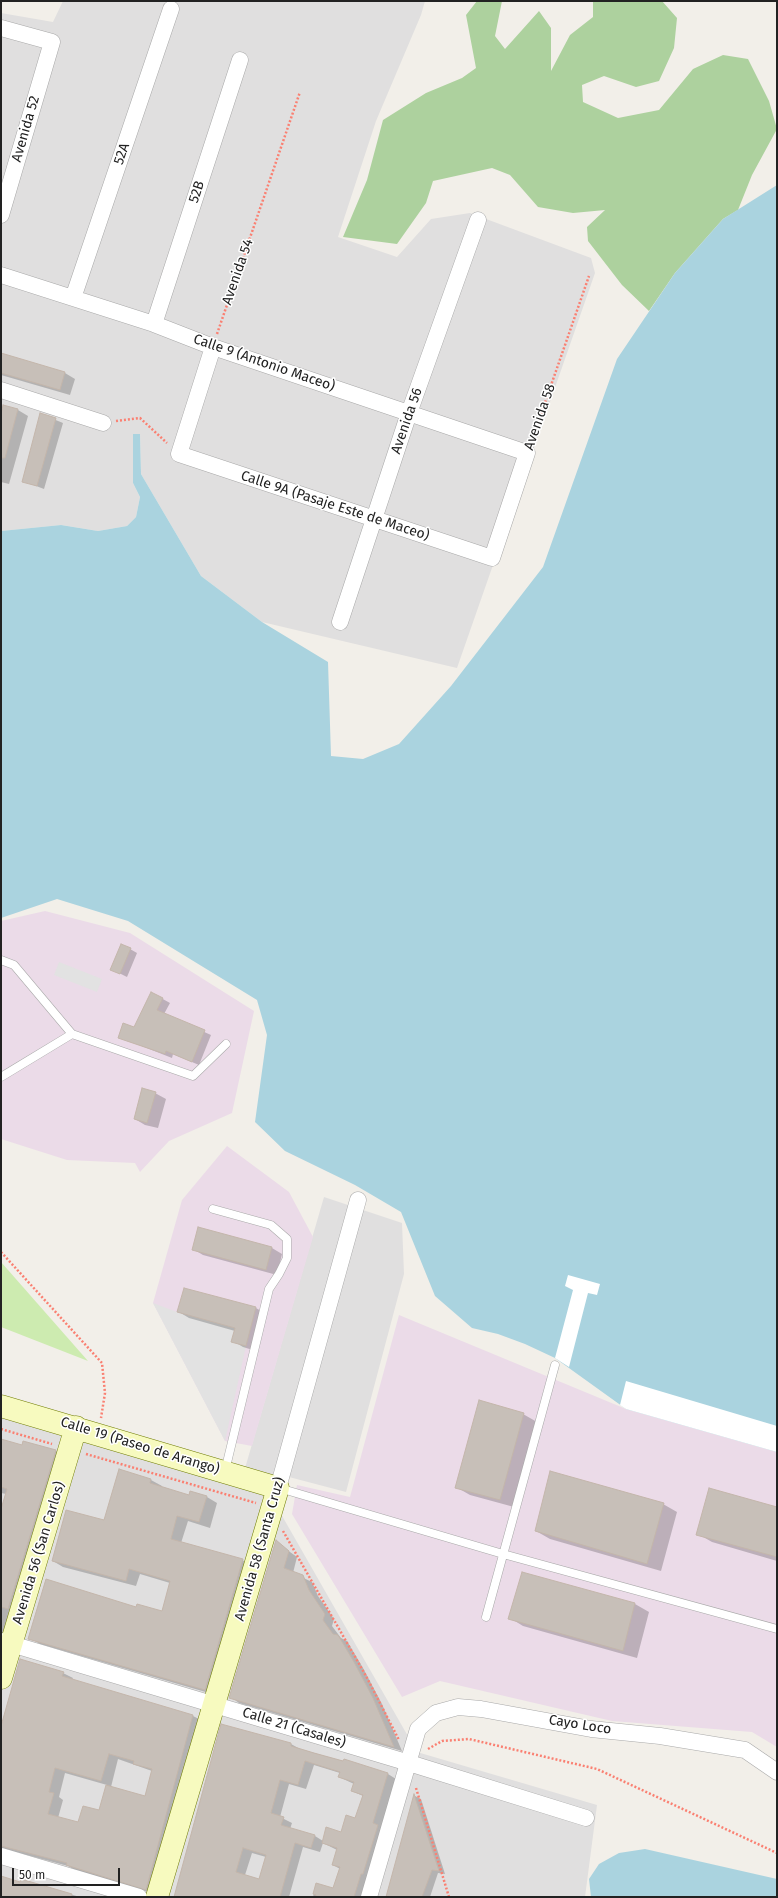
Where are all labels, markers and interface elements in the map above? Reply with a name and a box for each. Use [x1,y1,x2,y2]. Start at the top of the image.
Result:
street label: Avenida 52 [9,94,43,164]
street label: 52A [111,141,133,167]
street label: 52B [186,179,208,205]
street label: Avenida 54 [219,237,257,307]
street label: Calle 9 (Antonio Maceo) [191,331,337,395]
street label: Avenida 58 [521,382,559,452]
street label: Avenida 56 [388,386,426,456]
street label: Calle 9A (Pasaje Este de Maceo) [239,468,431,544]
street label: Calle 19 (Paseo de Arango) [58,1414,222,1478]
street label: Avenida 58 (Santa Cruz) [231,1475,289,1623]
street label: Avenida 56 (San Carlos) [9,1480,69,1626]
street label: Calle 21 (Casales) [240,1704,348,1752]
street label: Cayo Loco [547,1712,613,1738]
scale bar [14,1860,122,1886]
text: 50 m [19,1868,45,1882]

